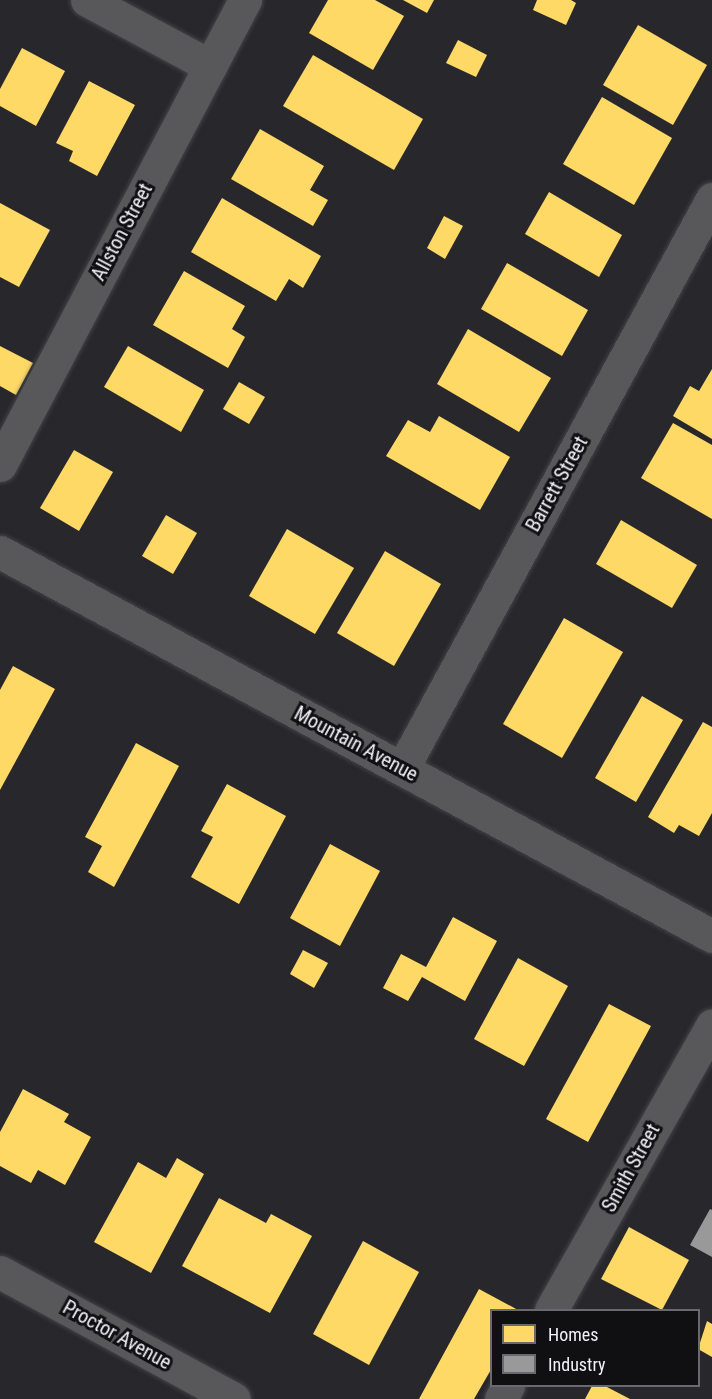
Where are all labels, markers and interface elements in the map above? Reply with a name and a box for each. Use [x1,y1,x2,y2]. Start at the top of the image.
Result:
street label: Allston Street [86,179,158,285]
street label: Barrett Street [521,432,593,536]
street label: Mountain Avenue [290,701,422,787]
street label: Smith Street [597,1120,665,1216]
street label: Proctor Avenue [59,1295,175,1375]
legend [490,1309,700,1387]
text: Homes [548,1324,598,1345]
text: Industry [548,1354,606,1375]

